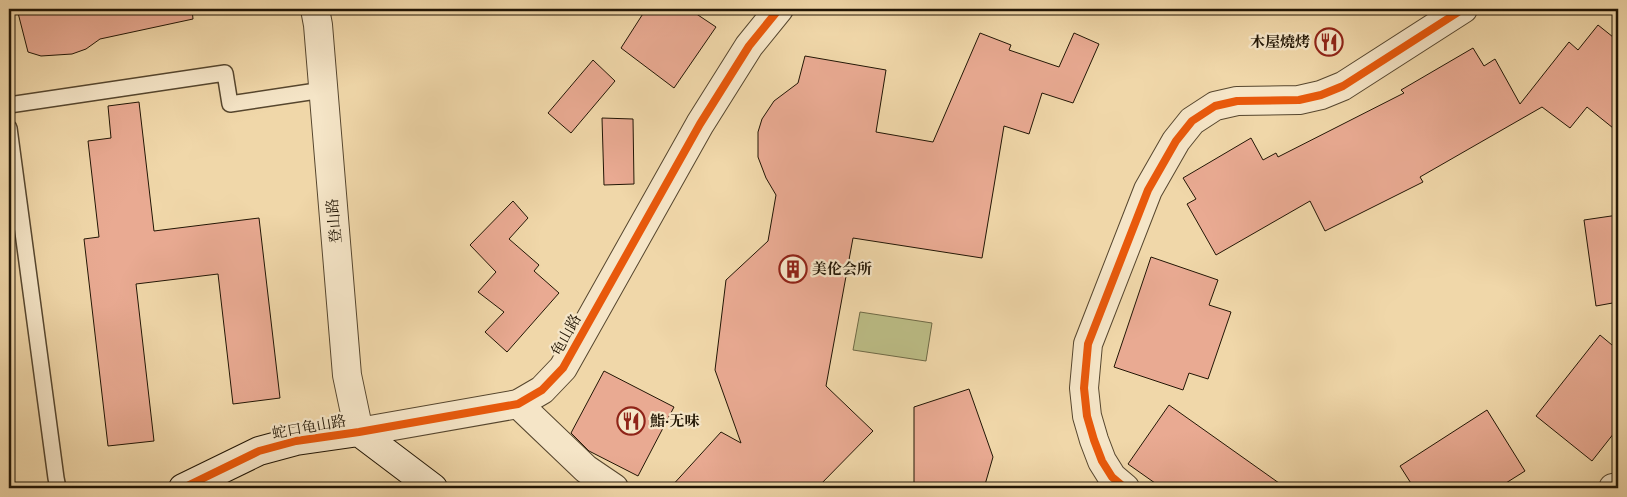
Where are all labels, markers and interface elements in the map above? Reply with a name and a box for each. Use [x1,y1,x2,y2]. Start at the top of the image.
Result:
restaurant icon: 木屋燒烤 [1314,27,1344,57]
place label: 木屋燒烤 [1250,33,1310,54]
street label: 登山路 [323,198,348,244]
building icon: 美伦会所 [778,254,808,284]
place label: 美伦会所 [812,260,872,281]
street label: 龟山路 [547,311,587,361]
restaurant icon: 鮨·无味 [616,406,646,436]
street label: 蛇口龟山路 [270,412,348,445]
place label: 鮨·无味 [650,412,700,433]

